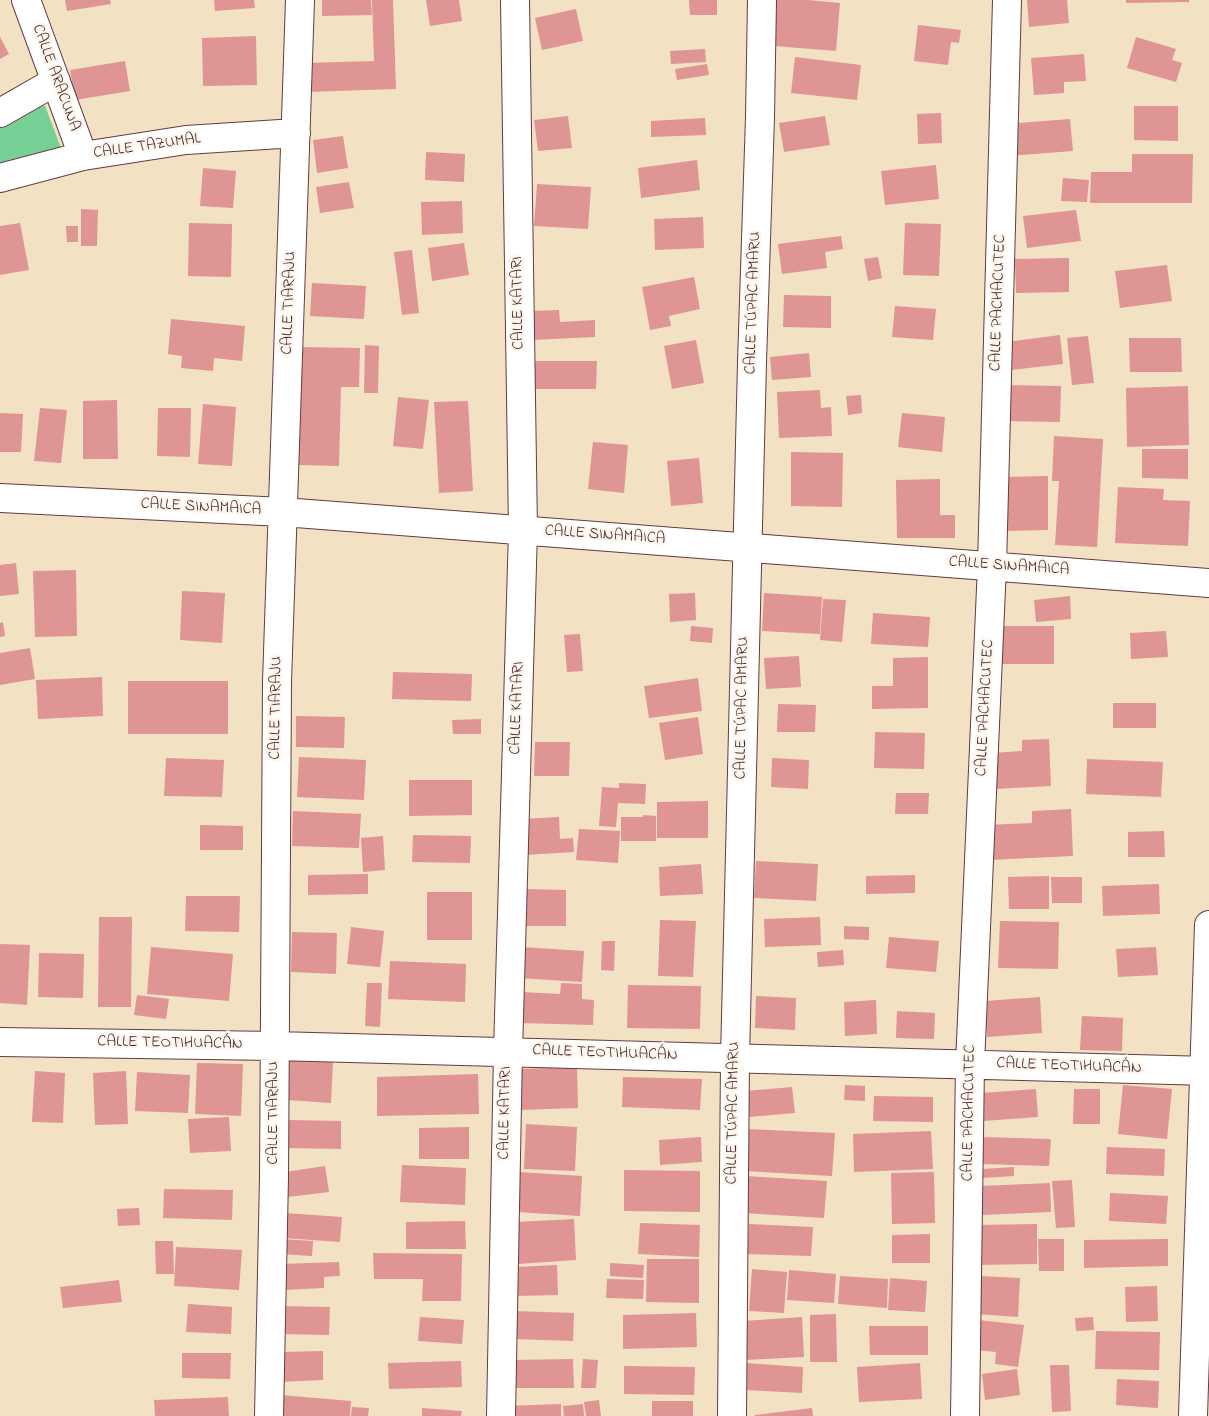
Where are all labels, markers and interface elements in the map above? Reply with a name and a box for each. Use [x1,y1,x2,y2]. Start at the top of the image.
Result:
street label: CALLE ARACUNA [27,22,83,134]
street label: CALLE TAZUMAL [92,130,202,164]
street label: CALLE TÚPAC AMARU [742,231,766,375]
street label: CALLE PACHACUTEC [987,234,1011,372]
street label: CALLE TIARAJU [279,251,301,355]
street label: CALLE KATARI [509,256,529,350]
street label: CALLE SINAMAICA [140,495,262,521]
street label: CALLE SINAMAICA [544,522,666,550]
street label: CALLE SINAMAICA [948,553,1070,581]
street label: CALLE TÚPAC AMARU [732,636,754,780]
street label: CALLE PACHACUTEC [973,639,999,777]
street label: CALLE TIARAJU [266,656,288,760]
street label: CALLE KATARI [507,661,529,755]
street label: CALLE TEOTIHUACÁN [97,1033,243,1055]
street label: CALLE TÚPAC AMARU [723,1041,745,1185]
street label: CALLE TEOTIHUACÁN [532,1042,678,1066]
street label: CALLE PACHACUTEC [959,1044,981,1182]
street label: CALLE TEOTIHUACÁN [996,1055,1142,1079]
street label: CALLE TIARAJU [264,1061,284,1165]
street label: CALLE KATARI [496,1066,516,1160]

